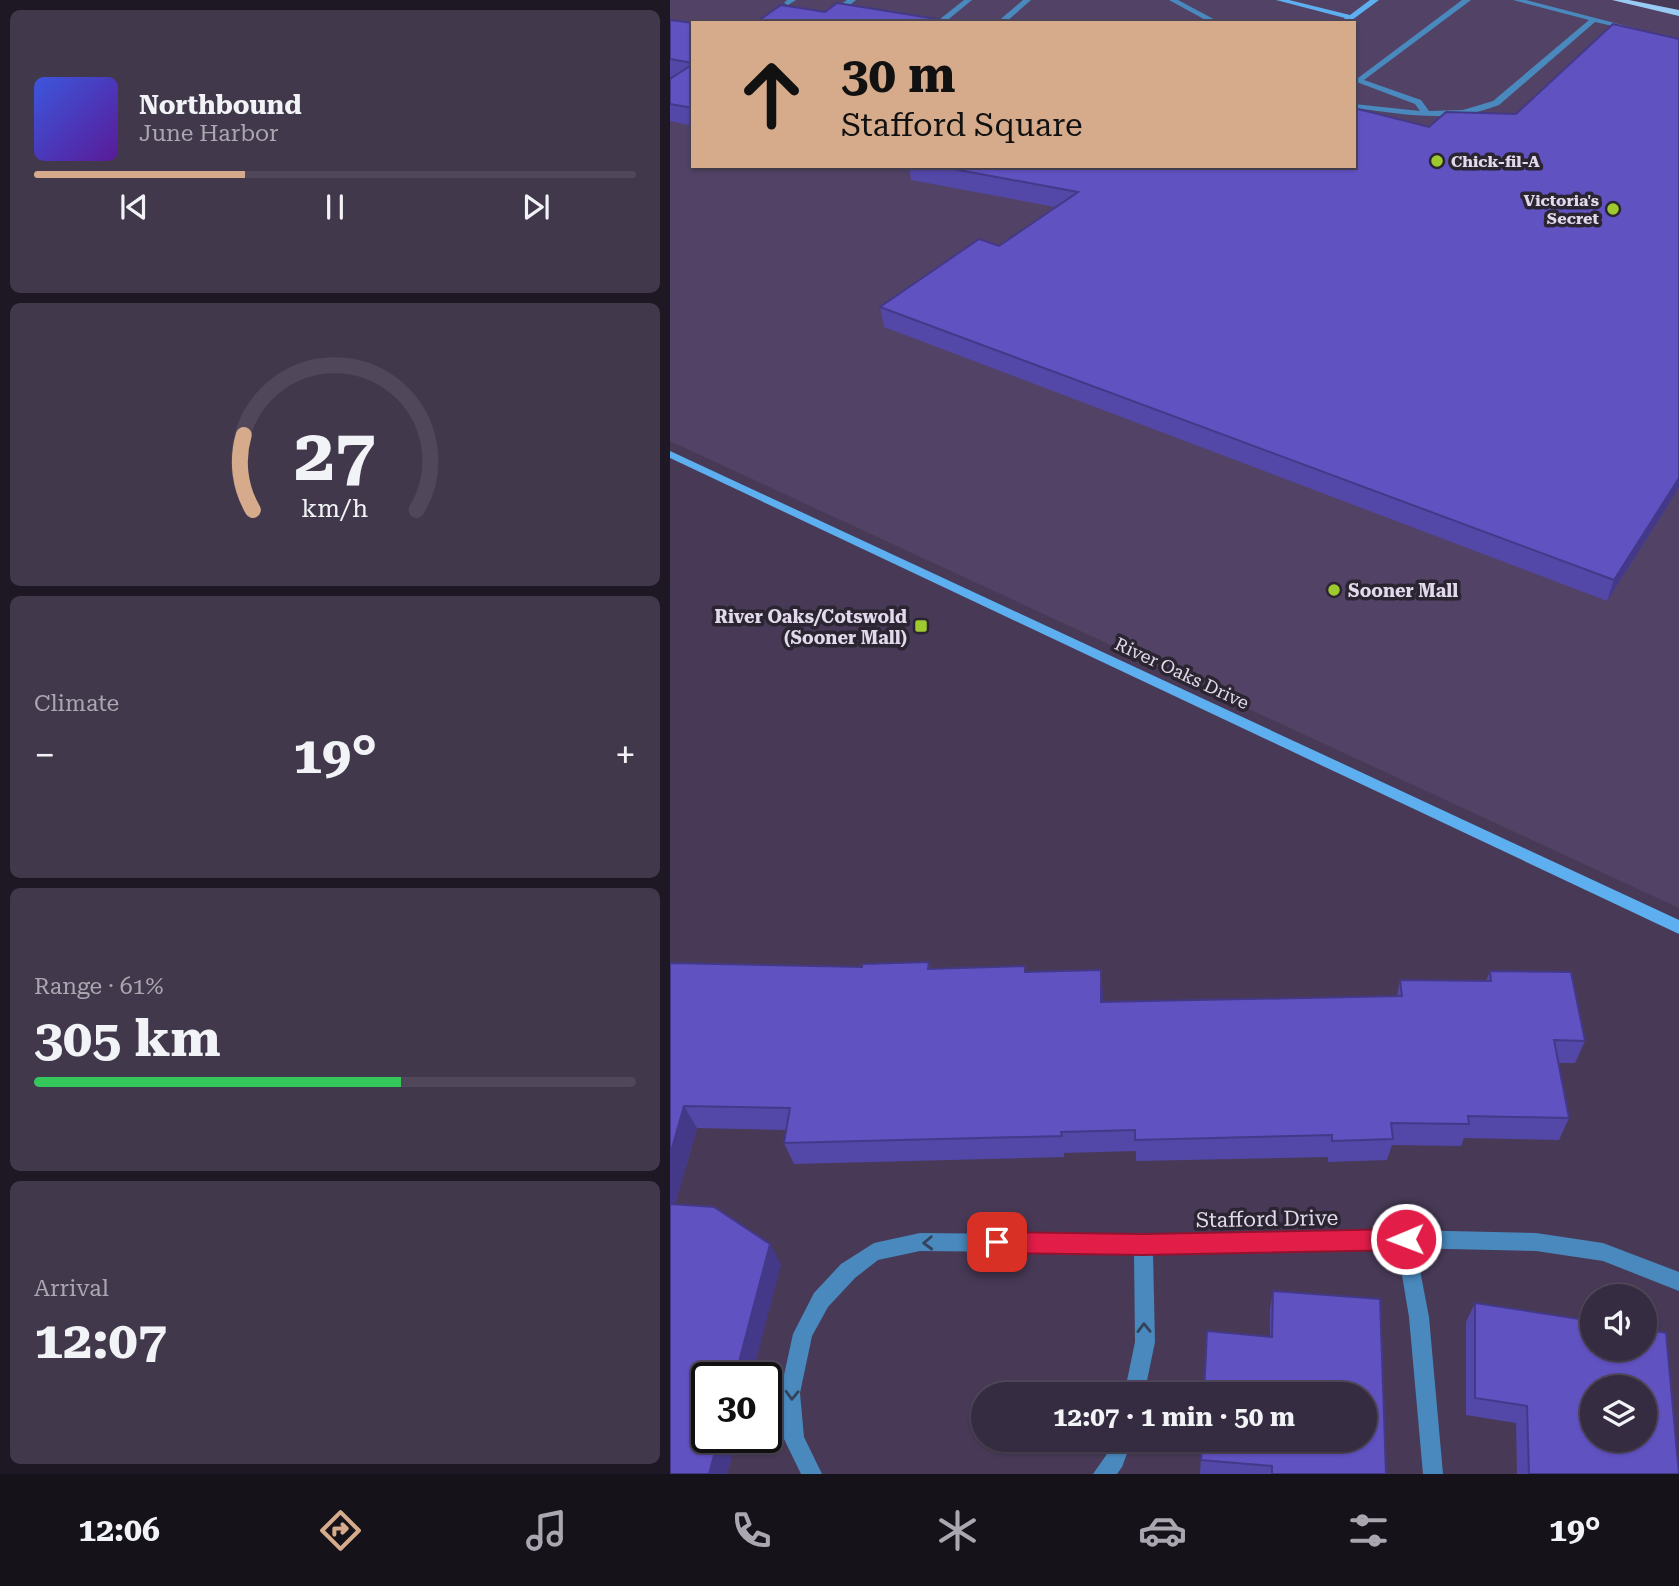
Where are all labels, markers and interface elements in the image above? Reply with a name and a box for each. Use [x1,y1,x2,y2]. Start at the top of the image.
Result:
text: 30 m [841,47,956,104]
icon: ahead [726,49,817,140]
text: Northbound [139,90,302,120]
text: Stafford Square [841,106,1083,144]
text: June Harbor [139,120,279,147]
place label: Chick-fil-A [1451,152,1540,171]
marker: Chick-fil-A [1429,153,1445,169]
icon: previous [115,188,153,226]
icon: pause [316,188,354,226]
icon: next [517,188,555,226]
place label: Victoria's Secret [1524,191,1599,228]
marker: Victoria's Secret [1605,201,1621,217]
text: 27 [294,414,376,499]
text: km/h [302,494,368,523]
place label: Sooner Mall [1348,580,1458,601]
marker: Sooner Mall [1326,582,1342,598]
place label: River Oaks/Cotswold (Sooner Mall) [715,606,907,648]
marker: River Oaks/Cotswold (Sooner Mall) [913,618,929,634]
street label: River Oaks Drive [1112,633,1252,713]
text: Climate [34,690,119,717]
text: 19° [293,725,377,786]
text: − [34,733,55,777]
text: + [615,733,636,777]
text: Range · 61% [34,973,163,1000]
text: 305 km [34,1008,221,1069]
position arrow [1369,1202,1443,1276]
street label: Stafford Drive [1196,1206,1338,1232]
pin [967,1212,1027,1272]
icon: arrive [978,1223,1016,1261]
one-way arrow [922,1235,933,1250]
text: Arrival [34,1275,109,1302]
map controls [1580,1284,1657,1452]
button: sound [1580,1284,1657,1361]
text: 12:07 [34,1310,167,1371]
one-way arrow [1137,1322,1152,1333]
speed limit sign: 30 [691,1362,782,1453]
button: layers [1580,1375,1657,1452]
one-way arrow [784,1390,799,1401]
text: 12:07 · 1 min · 50 m [1053,1402,1295,1432]
icon: directions [316,1506,365,1555]
icon: music [522,1506,571,1555]
icon: phone [727,1506,776,1555]
icon: climate [933,1506,982,1555]
icon: car [1138,1506,1187,1555]
icon: filters [1344,1506,1393,1555]
text: 12:06 [78,1511,160,1549]
text: 19° [1549,1511,1601,1549]

